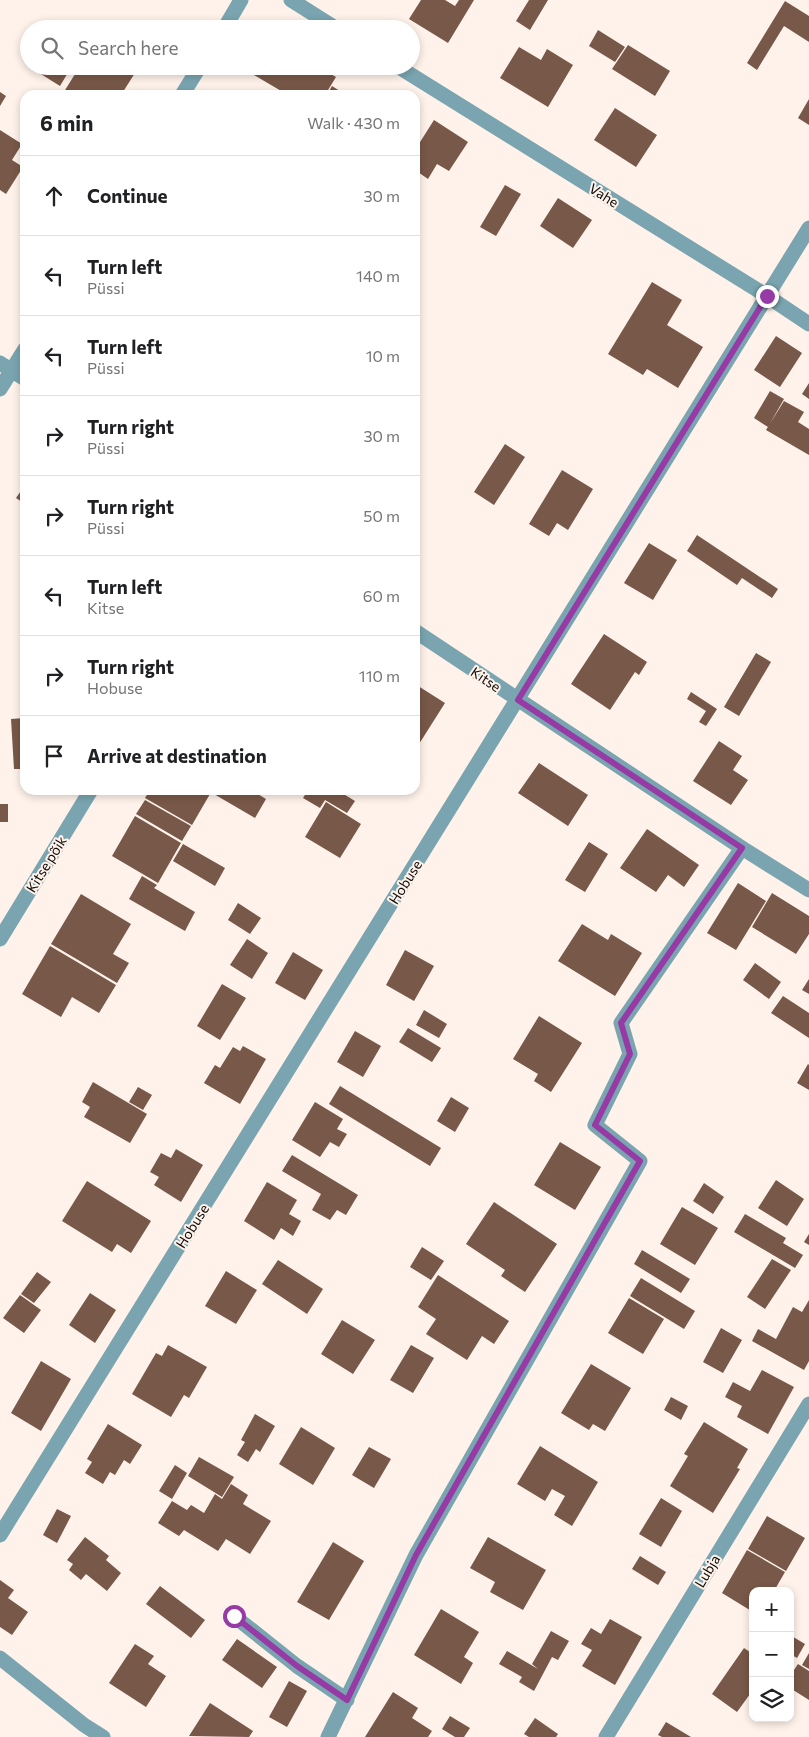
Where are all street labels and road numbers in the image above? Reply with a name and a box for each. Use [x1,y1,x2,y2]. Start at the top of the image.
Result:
street label: Vahe [586,179,622,211]
street label: Kitse [468,663,504,695]
street label: Kitse põik [22,832,70,895]
street label: Hobuse [385,857,425,907]
street label: Hobuse [172,1201,212,1251]
street label: Lubja [691,1552,723,1590]

